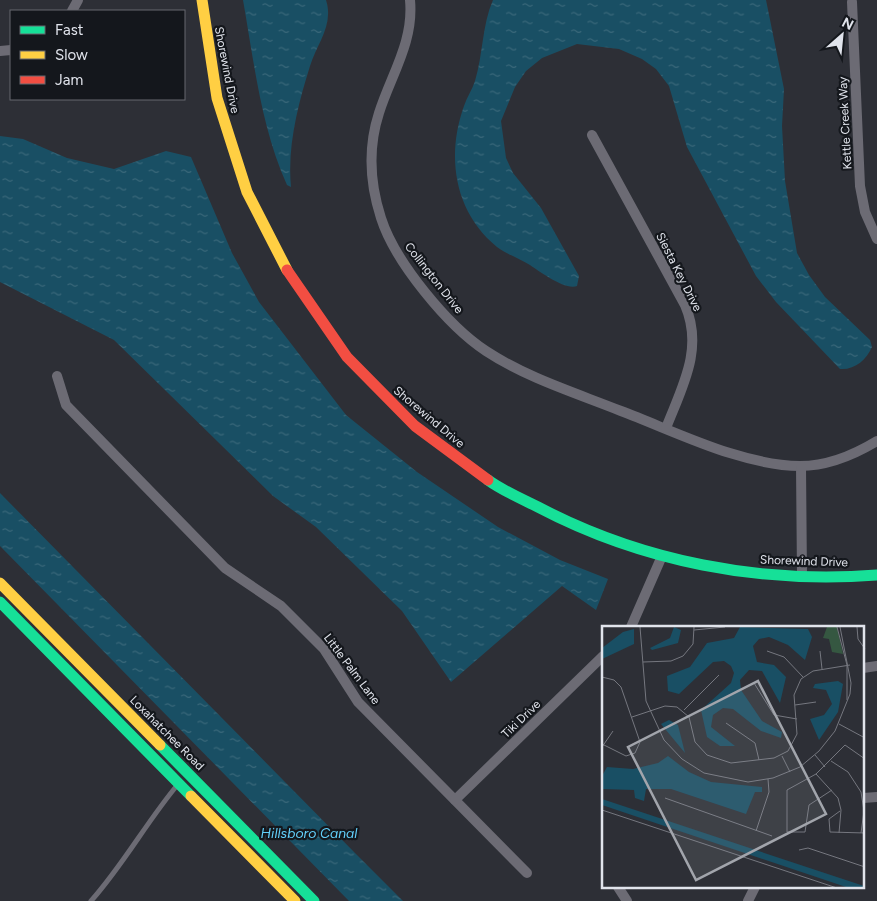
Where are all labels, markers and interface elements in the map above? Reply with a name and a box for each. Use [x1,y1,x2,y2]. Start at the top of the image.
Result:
legend [10,10,185,100]
north arrow [817,10,867,60]
text: N [839,14,856,34]
text: Fast [55,21,84,39]
street label: Shorewind Drive [212,25,242,115]
text: Slow [55,46,88,64]
text: Jam [55,71,83,89]
street label: Kettle Creek Way [836,76,854,170]
street label: Siesta Key Drive [653,230,705,314]
street label: Collington Drive [402,240,466,317]
street label: Shorewind Drive [391,383,468,451]
street label: Shorewind Drive [760,552,849,570]
inset map [602,626,864,888]
street label: Little Palm Lane [321,631,383,707]
street label: Loxahatchee Road [127,693,207,773]
street label: Tiki Drive [499,697,544,741]
water label: Hillsboro Canal [261,825,358,842]

